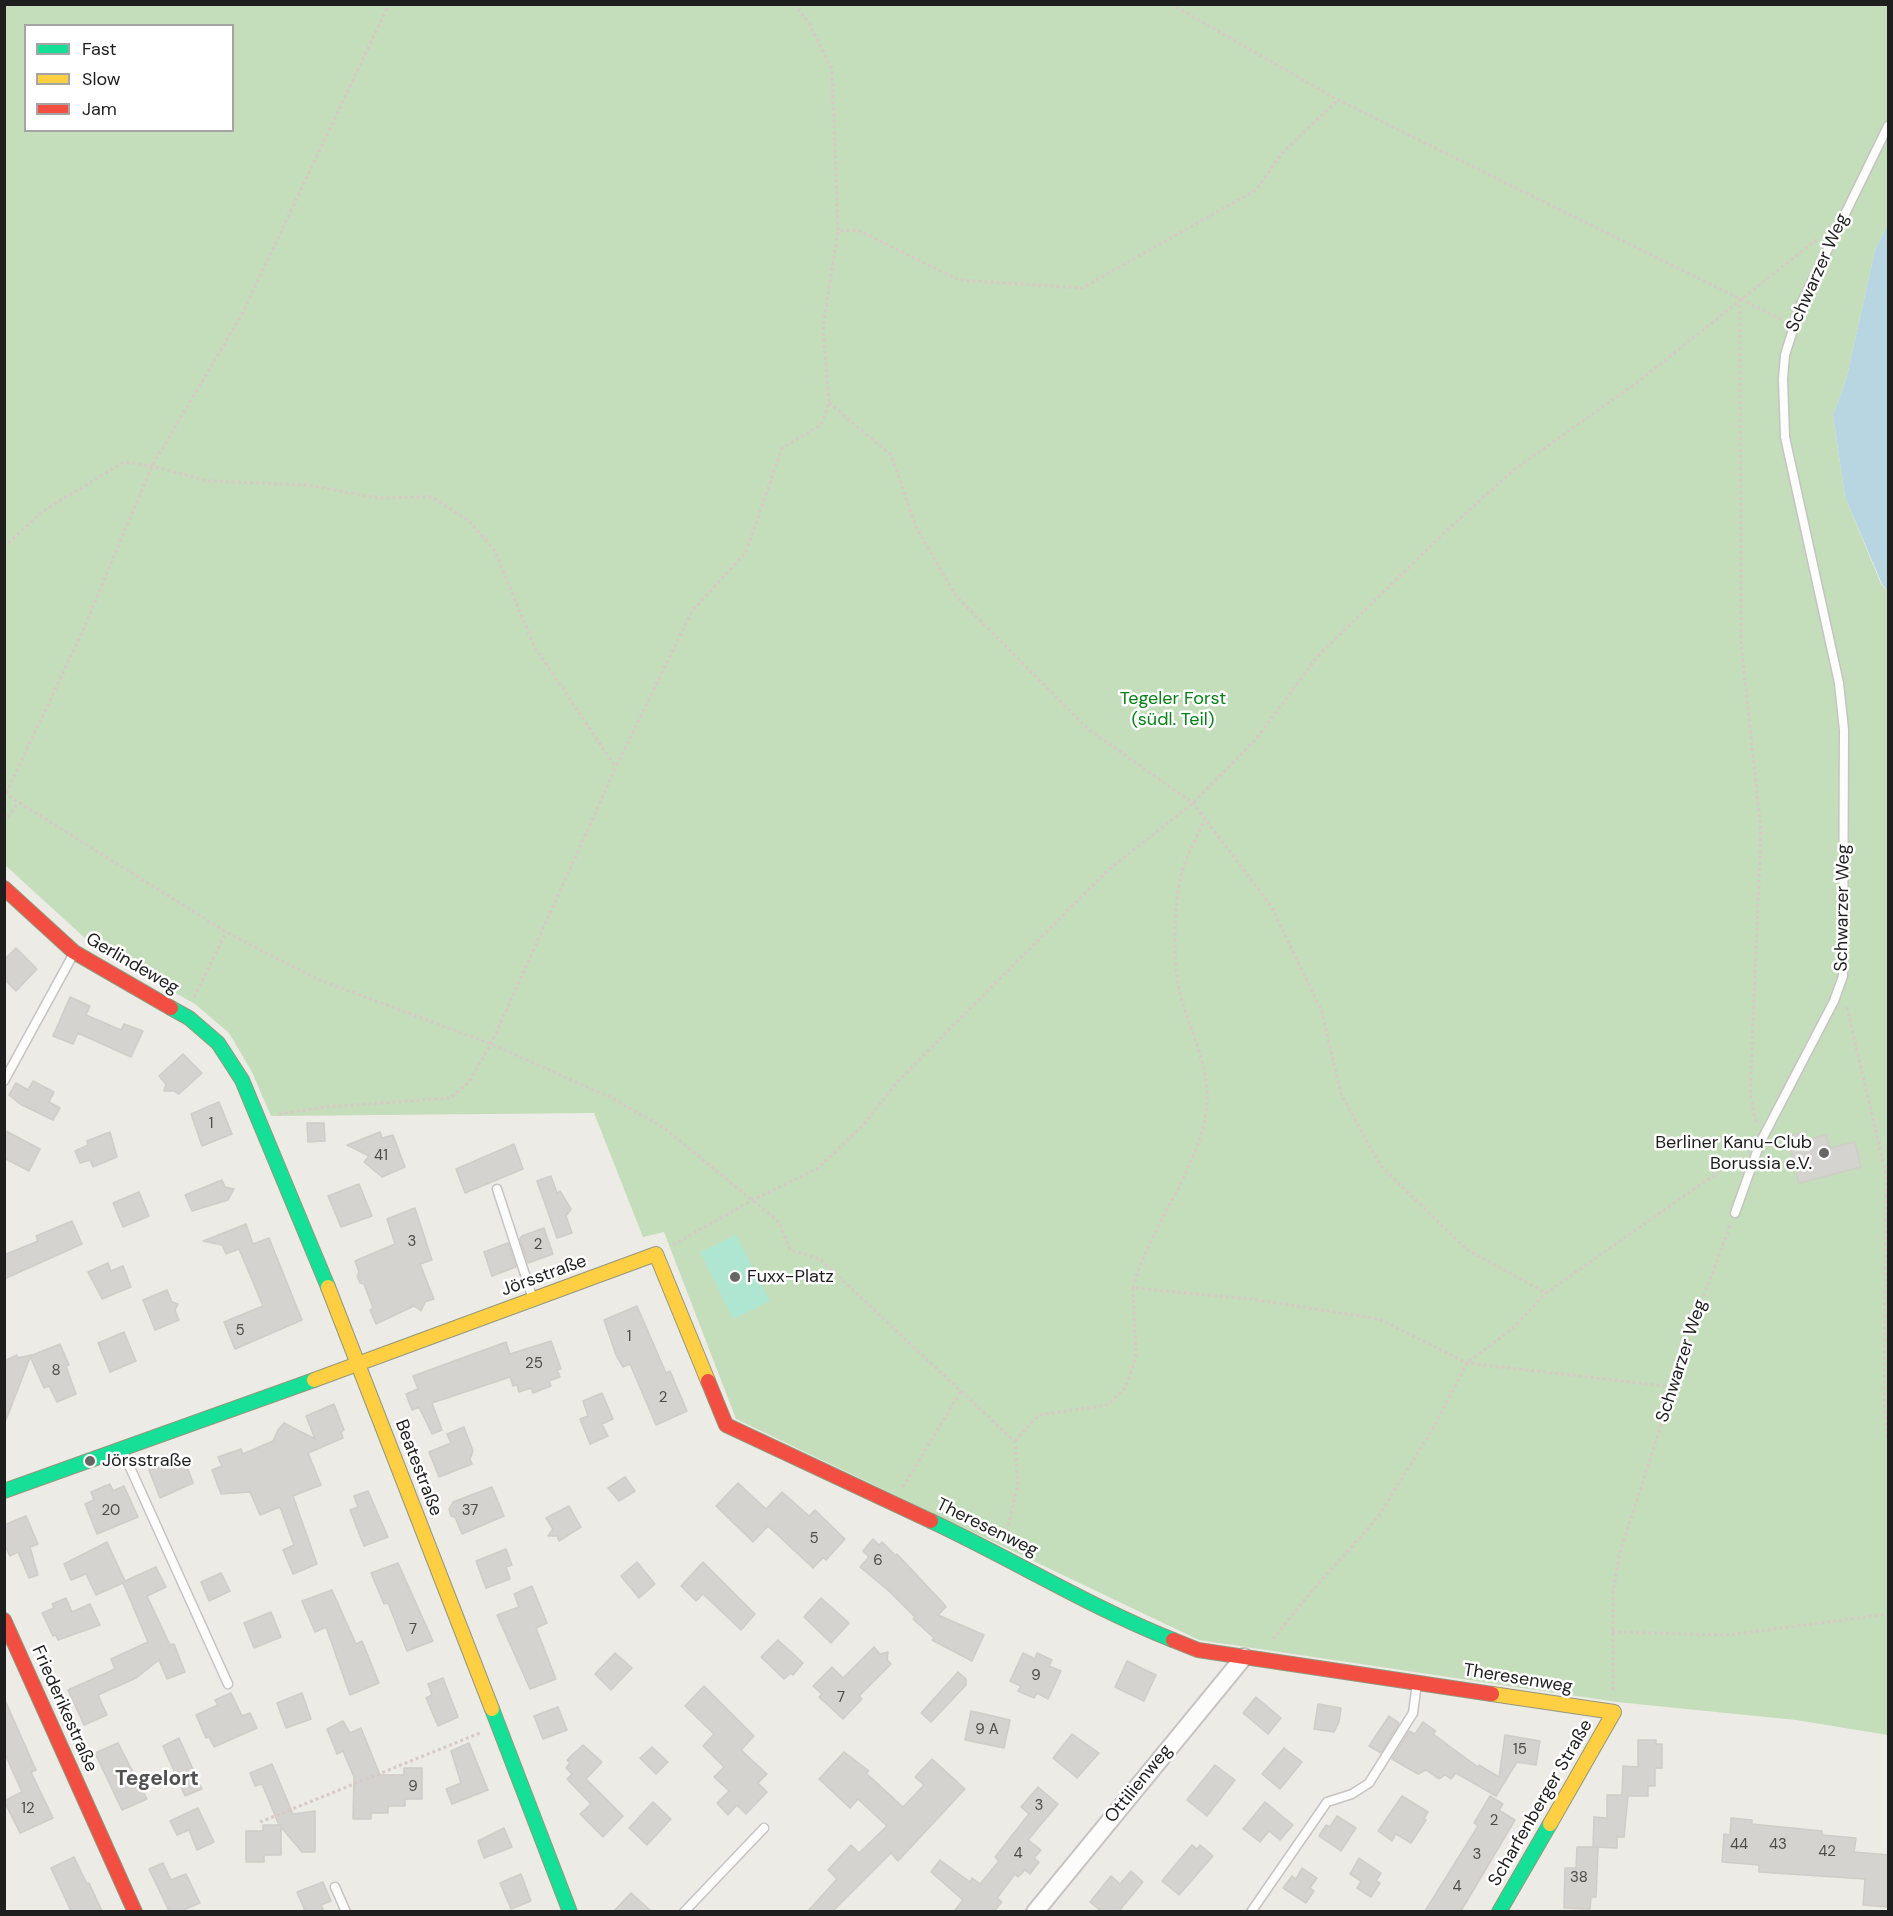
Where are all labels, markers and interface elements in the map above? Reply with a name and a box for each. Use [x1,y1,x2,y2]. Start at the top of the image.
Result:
legend [24,24,234,132]
text: Fast [82,37,117,61]
text: Slow [82,67,121,91]
text: Jam [82,97,117,121]
street label: Schwarzer Weg [1782,210,1854,336]
park label: Tegeler Forst (südl. Teil) [1120,688,1226,730]
street label: Schwarzer Weg [1831,844,1855,972]
street label: Gerlindeweg [82,929,182,999]
house number: 1 [209,1115,213,1133]
place label: Berliner Kanu-Club Borussia e.V. [1655,1132,1812,1174]
marker: Berliner Kanu-Club Borussia e.V. [1817,1146,1831,1160]
house number: 41 [374,1147,388,1165]
house number: 3 [408,1233,416,1251]
house number: 2 [534,1236,542,1254]
street label: Jörsstraße [498,1251,590,1301]
place label: Fuxx-Platz [747,1266,834,1288]
marker: Fuxx-Platz [728,1270,742,1284]
street label: Schwarzer Weg [1652,1297,1712,1425]
house number: 5 [235,1322,245,1340]
house number: 1 [627,1328,631,1346]
house number: 25 [525,1355,543,1373]
house number: 8 [51,1362,61,1380]
house number: 2 [659,1389,667,1407]
street label: Beatestraße [390,1417,446,1519]
place label: Jörsstraße [102,1450,191,1472]
marker: Jörsstraße [83,1454,97,1468]
street label: Theresenweg [933,1494,1041,1562]
house number: 20 [102,1502,120,1520]
house number: 37 [462,1502,478,1520]
house number: 5 [809,1530,819,1548]
house number: 6 [873,1552,883,1570]
house number: 7 [409,1621,417,1639]
street label: Friederikestraße [26,1642,102,1776]
street label: Theresenweg [1462,1660,1574,1698]
house number: 9 [1031,1667,1041,1685]
house number: 7 [837,1689,845,1707]
street label: Scharfenberger Straße [1484,1716,1598,1890]
house number: 9 A [975,1721,999,1739]
street label: Ottilienweg [1101,1740,1177,1828]
house number: 15 [1513,1741,1527,1759]
district label: Tegelort [115,1766,199,1792]
house number: 9 [408,1778,418,1796]
house number: 3 [1035,1797,1043,1815]
house number: 12 [21,1800,35,1818]
house number: 2 [1490,1812,1498,1830]
house number: 44 [1730,1836,1748,1854]
house number: 43 [1769,1836,1787,1854]
house number: 42 [1818,1843,1836,1861]
house number: 4 [1013,1845,1023,1863]
house number: 3 [1473,1846,1481,1864]
house number: 38 [1570,1869,1588,1887]
house number: 4 [1452,1878,1462,1896]

